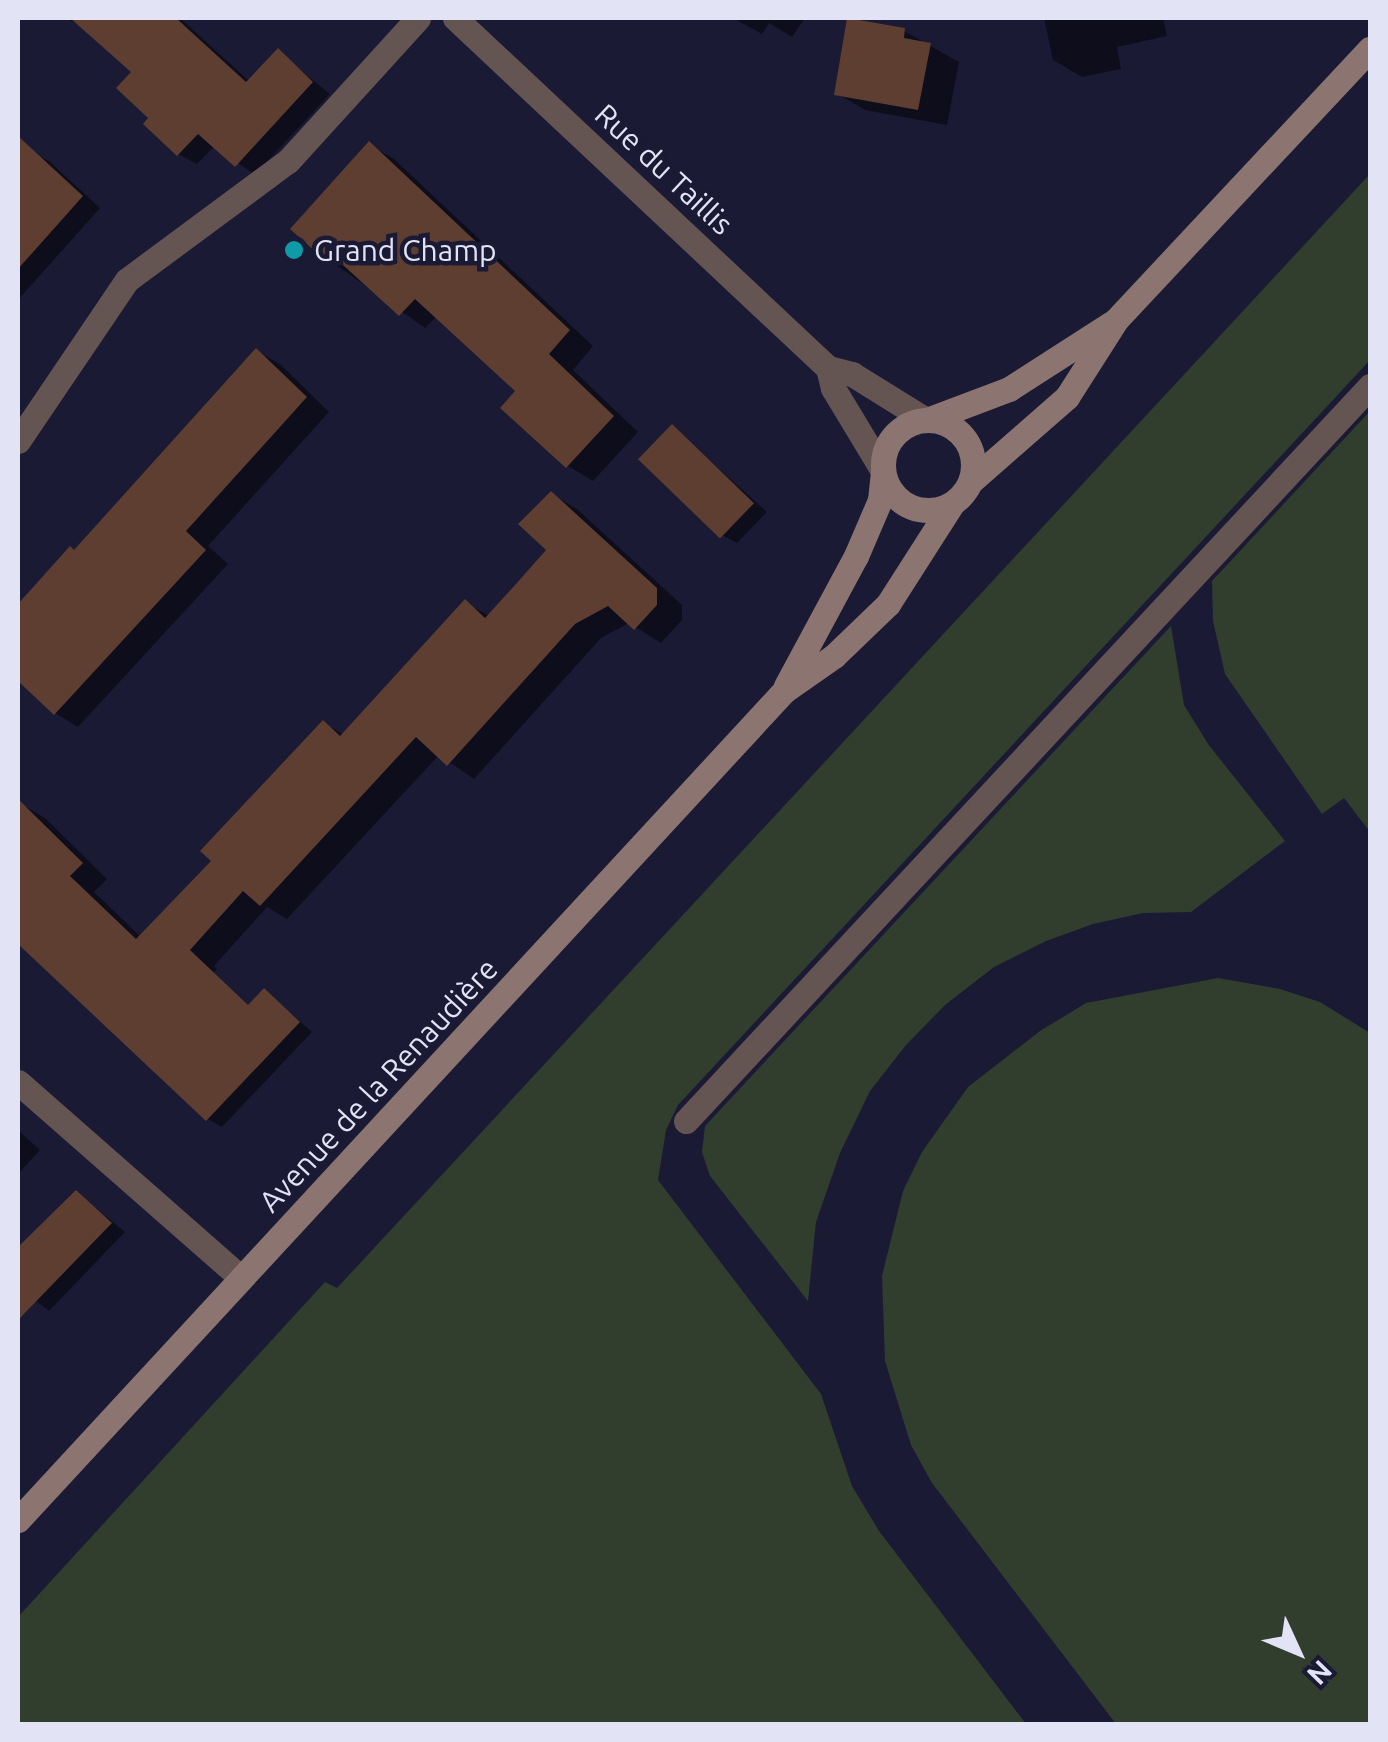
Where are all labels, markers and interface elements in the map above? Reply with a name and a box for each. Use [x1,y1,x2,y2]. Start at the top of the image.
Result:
street label: Rue du Taillis [588,96,740,242]
place label: Grand Champ [314,232,497,268]
marker: Grand Champ [283,239,305,261]
street label: Avenue de la Renaudière [251,951,505,1219]
north arrow [1248,1602,1348,1702]
text: N [1302,1655,1338,1691]

